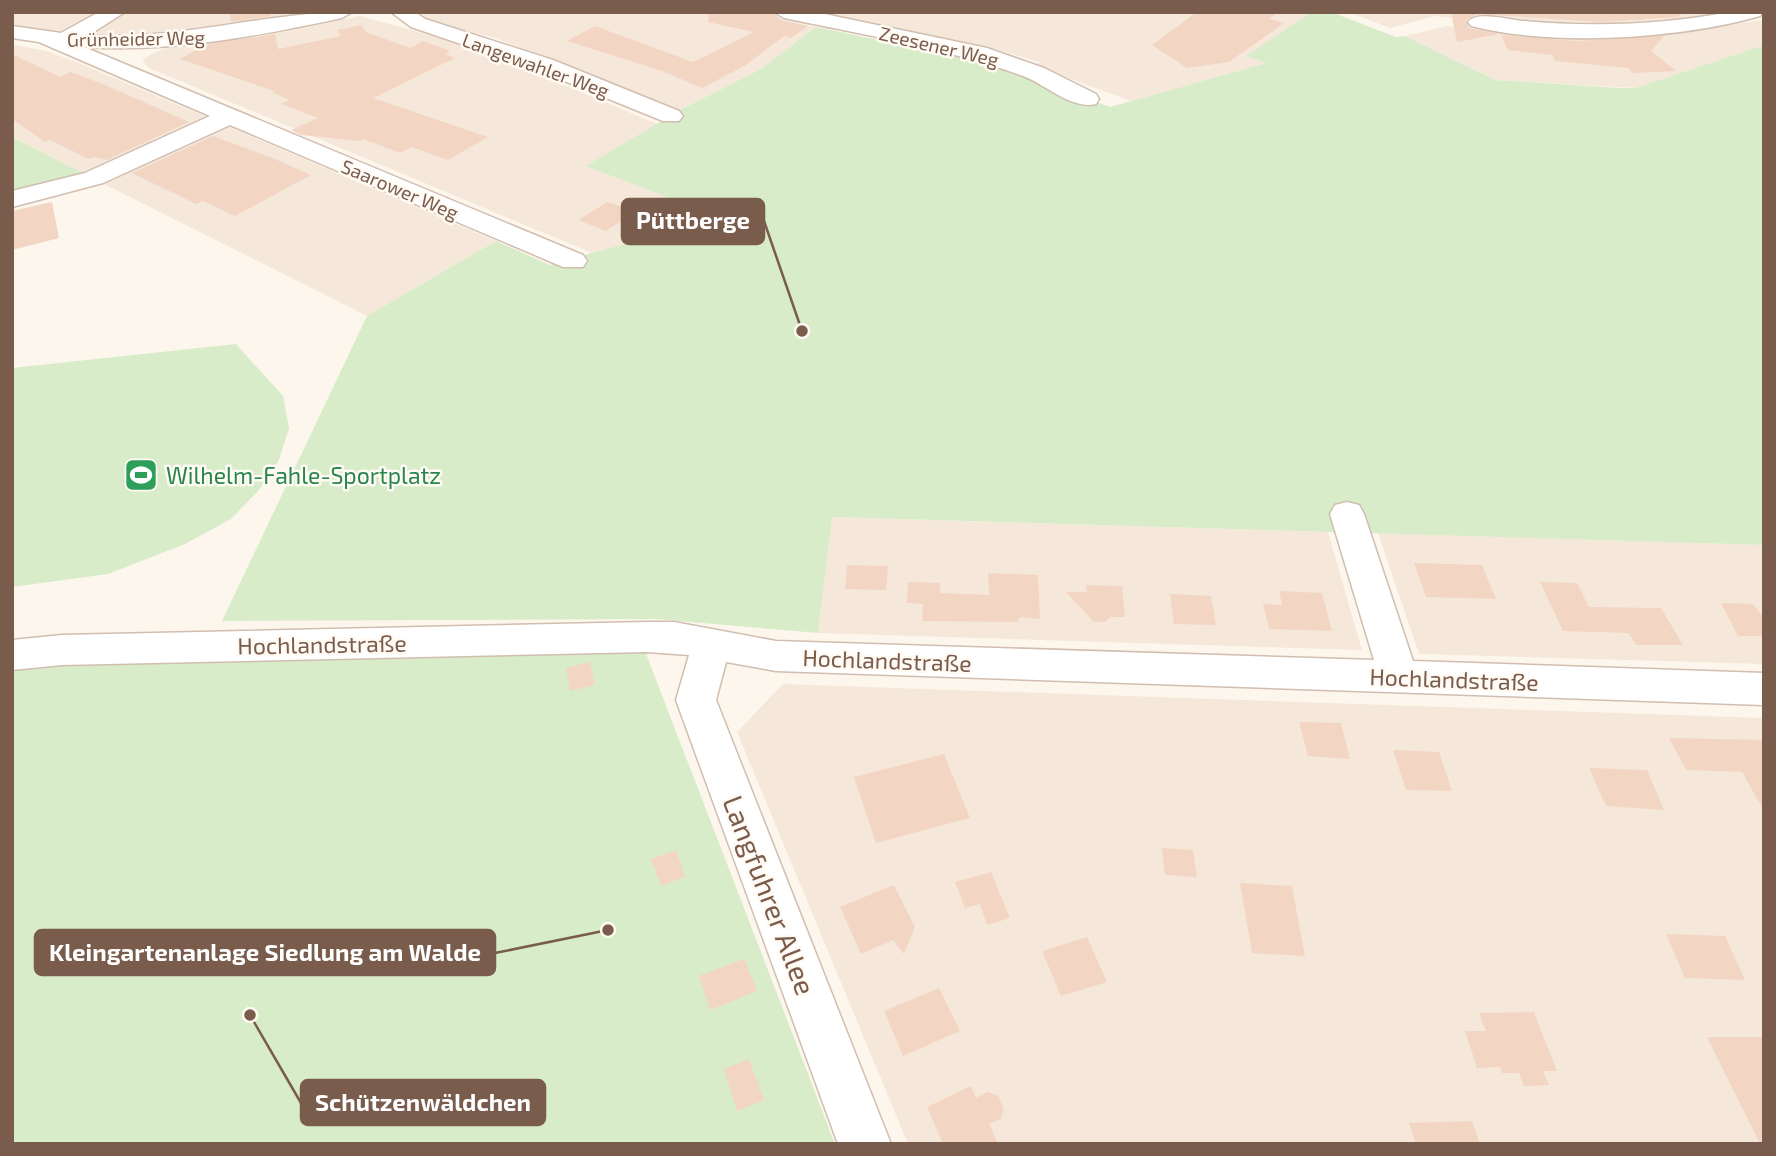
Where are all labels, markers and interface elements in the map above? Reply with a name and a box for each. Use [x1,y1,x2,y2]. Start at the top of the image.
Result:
street label: Zeesener Weg [877,21,1001,71]
street label: Grünheider Weg [67,25,206,51]
street label: Langewahler Weg [459,28,613,102]
street label: Saarower Weg [338,154,462,224]
callout: Püttberge [622,199,764,244]
text: Püttberge [636,205,750,234]
sports icon: Wilhelm-Fahle-Sportplatz [122,456,160,494]
place label: Wilhelm-Fahle-Sportplatz [166,461,441,489]
street label: Hochlandstraße [237,629,407,659]
street label: Hochlandstraße [802,643,972,677]
street label: Hochlandstraße [1369,662,1539,696]
street label: Langfuhrer Allee [716,791,824,999]
callout: Kleingartenanlage Siedlung am Walde [35,930,495,975]
text: Kleingartenanlage Siedlung am Walde [49,937,481,966]
callout: Schützenwäldchen [301,1080,545,1125]
text: Schützenwäldchen [315,1087,531,1116]

